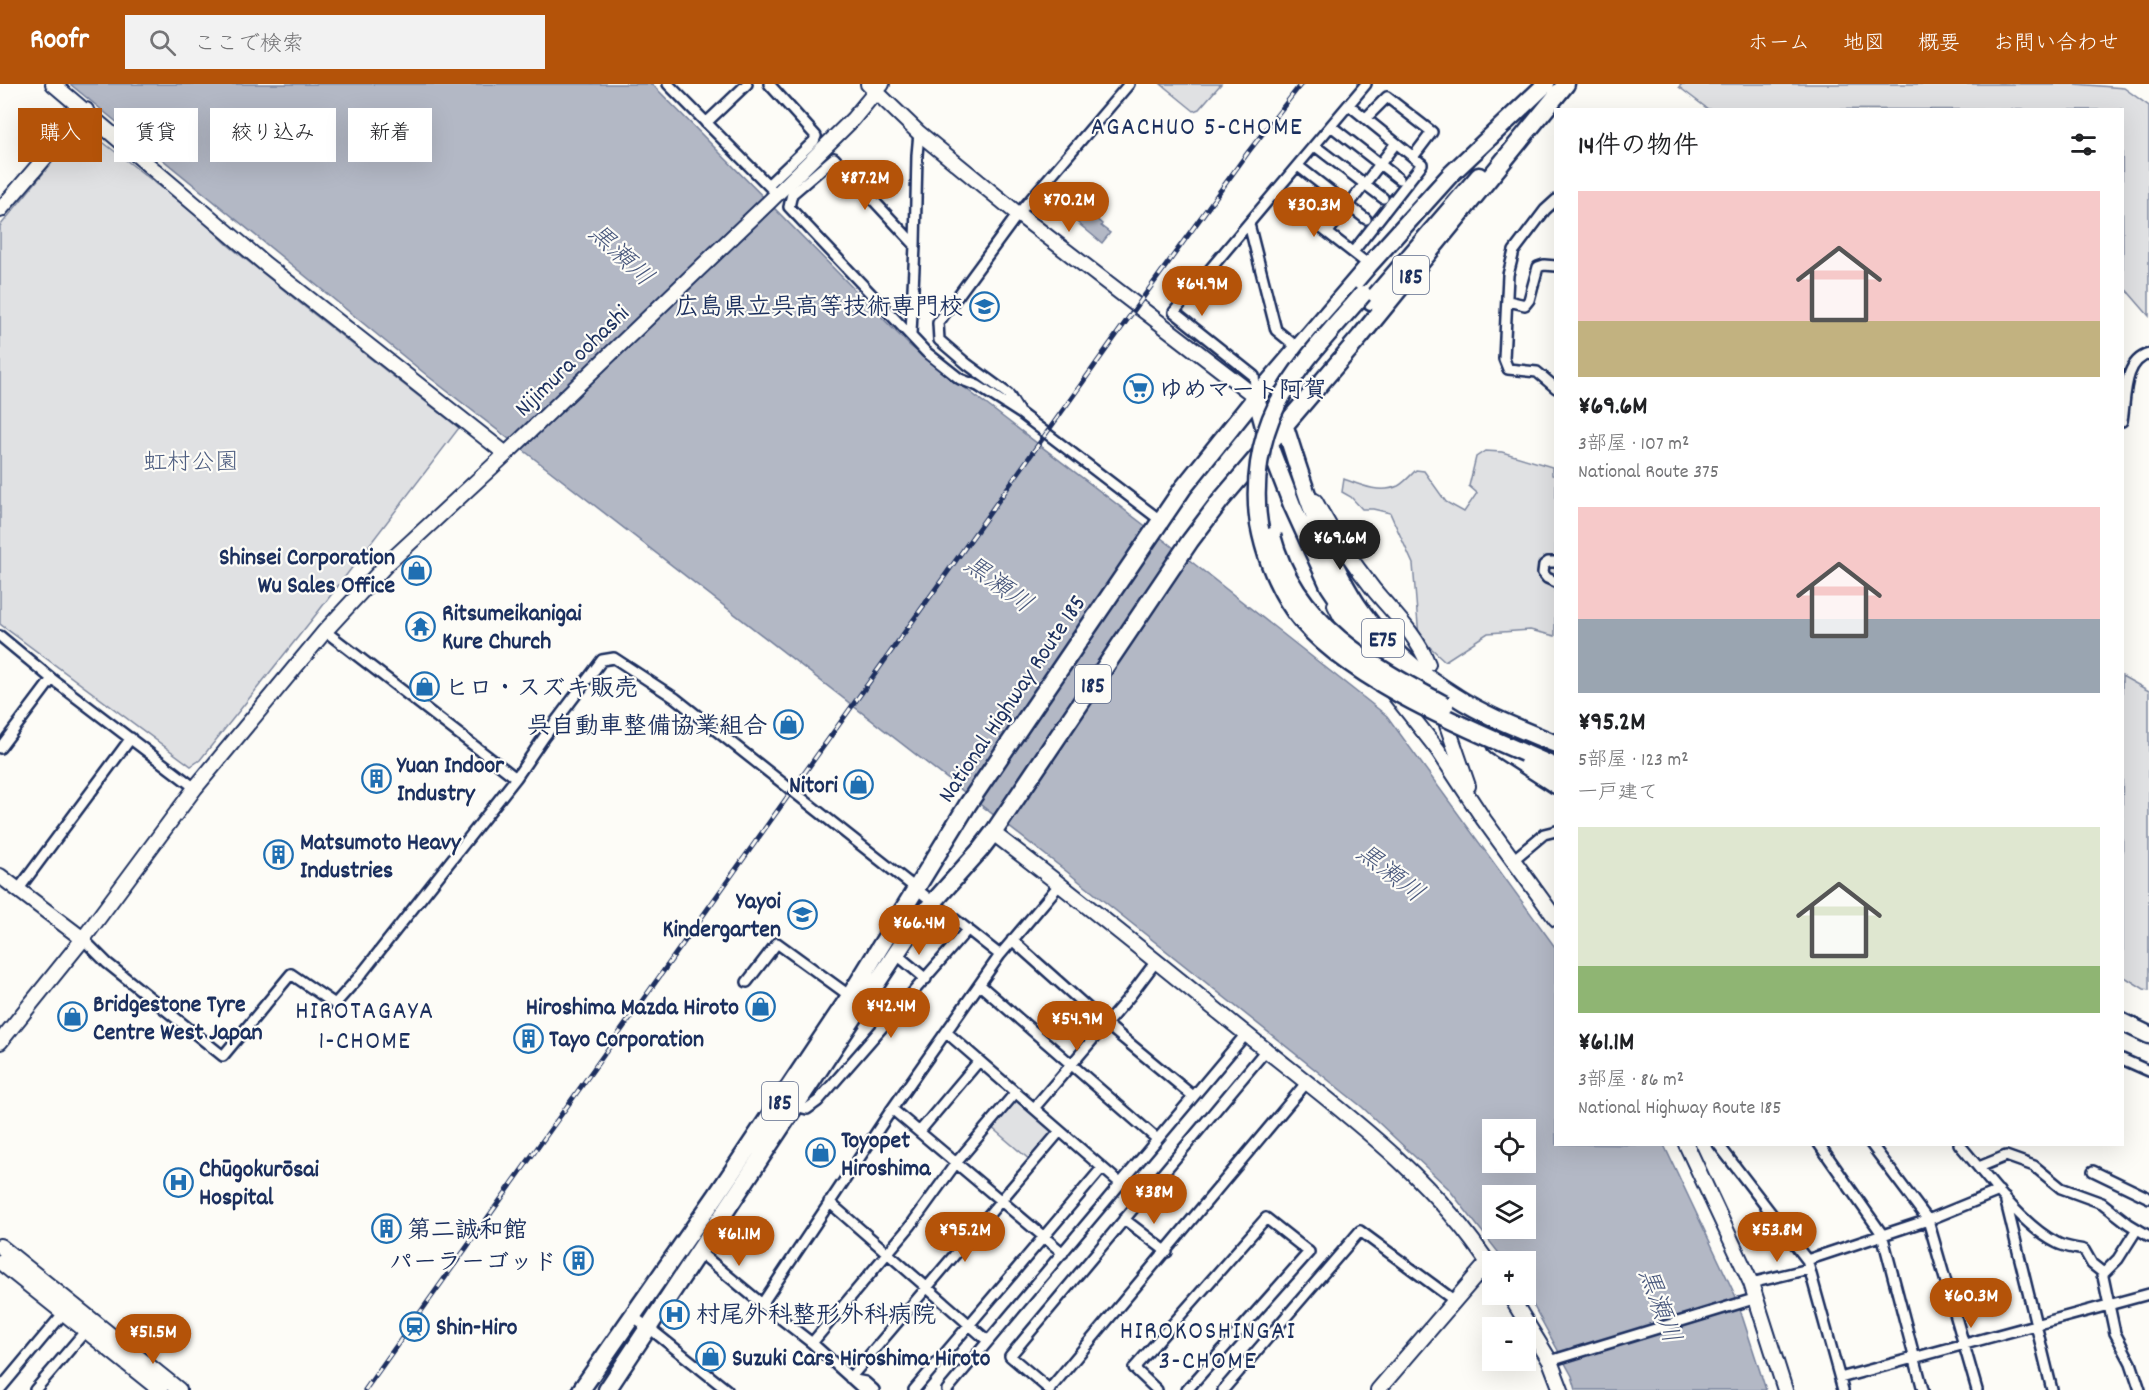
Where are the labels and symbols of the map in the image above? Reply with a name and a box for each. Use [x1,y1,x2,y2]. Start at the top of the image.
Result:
district label: AGACHUO 5-CHOME [1091,110,1303,147]
pin: ¥87.2M [816,160,914,211]
pin: ¥70.2M [1020,182,1118,233]
pin: ¥30.3M [1265,187,1363,238]
water label: 黒瀬川 [578,216,661,297]
road number: 185 [1393,256,1429,294]
pin: ¥64.9M [1153,266,1251,317]
school or university icon: 広島県立呉高等技術専門校 [968,290,1000,322]
place label: 広島県立呉高等技術専門校 [675,292,963,326]
street label: Nijimura oohashi [508,298,638,426]
supermarket icon: ゆめマート阿賀 [1122,373,1154,405]
place label: ゆめマート阿賀 [1159,375,1327,409]
park label: 虹村公園 [143,447,239,481]
pin: ¥69.6M [1291,520,1389,571]
place label: Shinsei Corporation Wu Sales Office [219,542,395,604]
water label: 黒瀬川 [955,548,1039,624]
shop icon: Shinsei Corporation Wu Sales Office [400,554,432,586]
street label: National Highway Route 185 [931,589,1096,810]
place label: Ritsumeikanigai Kure Church [442,598,582,660]
temple icon: Ritsumeikanigai Kure Church [405,610,437,642]
road number: E75 [1362,619,1404,657]
road number: 185 [1075,665,1111,703]
shop icon: ヒロ・スズキ販売 [408,671,440,703]
place label: ヒロ・スズキ販売 [445,673,638,707]
shop icon: 呉自動車整備協業組合 [772,709,804,741]
place label: 呉自動車整備協業組合 [527,711,767,745]
place label: Yuan Indoor Industry [396,750,505,812]
building icon: Yuan Indoor Industry [360,762,392,794]
shop icon: Nitori [843,768,875,800]
place label: Nitori [789,770,839,804]
place label: Matsumoto Heavy Industries [300,827,462,889]
water label: 黒瀬川 [1347,836,1431,913]
building icon: Matsumoto Heavy Industries [263,839,295,871]
place label: Yayoi Kindergarten [663,886,782,948]
school or university icon: Yayoi Kindergarten [786,898,818,930]
pin: ¥66.4M [870,905,968,956]
pin: ¥42.4M [842,988,940,1039]
place label: Bridgestone Tyre Centre West Japan [93,989,263,1051]
shop icon: Hiroshima Mazda Hiroto [744,990,776,1022]
place label: Hiroshima Mazda Hiroto [526,992,739,1026]
district label: HIROTAGAYA 1-CHOME [295,994,435,1061]
shop icon: Bridgestone Tyre Centre West Japan [56,1001,88,1033]
pin: ¥54.9M [1028,1001,1126,1052]
building icon: Tayo Corporation [512,1022,544,1054]
place label: Tayo Corporation [549,1024,704,1058]
road number: 185 [762,1082,798,1120]
place label: Toyopet Hiroshima [841,1125,931,1187]
shop icon: Toyopet Hiroshima [804,1137,836,1169]
place label: Chūgokurōsai Hospital [199,1154,320,1216]
hospital icon: Chūgokurōsai Hospital [162,1166,194,1198]
pin: ¥38M [1118,1174,1190,1225]
pin: ¥95.2M [916,1212,1014,1263]
pin: ¥53.8M [1728,1212,1826,1263]
building icon: 第二誠和館 [370,1213,402,1245]
place label: 第二誠和館 [407,1215,527,1249]
pin: ¥61.1M [690,1216,788,1267]
building icon: パーラーゴッド [562,1245,594,1277]
place label: パーラーゴッド [389,1247,557,1281]
water label: 黒瀬川 [1627,1263,1688,1349]
pin: ¥60.3M [1922,1278,2020,1329]
hospital icon: 村尾外科整形外科病院 [659,1298,691,1330]
place label: 村尾外科整形外科病院 [696,1300,936,1334]
station icon: Shin-Hiro [399,1310,431,1342]
place label: Shin-Hiro [436,1312,518,1346]
pin: ¥51.5M [104,1314,202,1365]
district label: HIROKOSHINGAI 3-CHOME [1120,1314,1296,1381]
shop icon: Suzuki Cars Hiroshima Hiroto [695,1341,727,1373]
place label: Suzuki Cars Hiroshima Hiroto [732,1343,991,1377]

